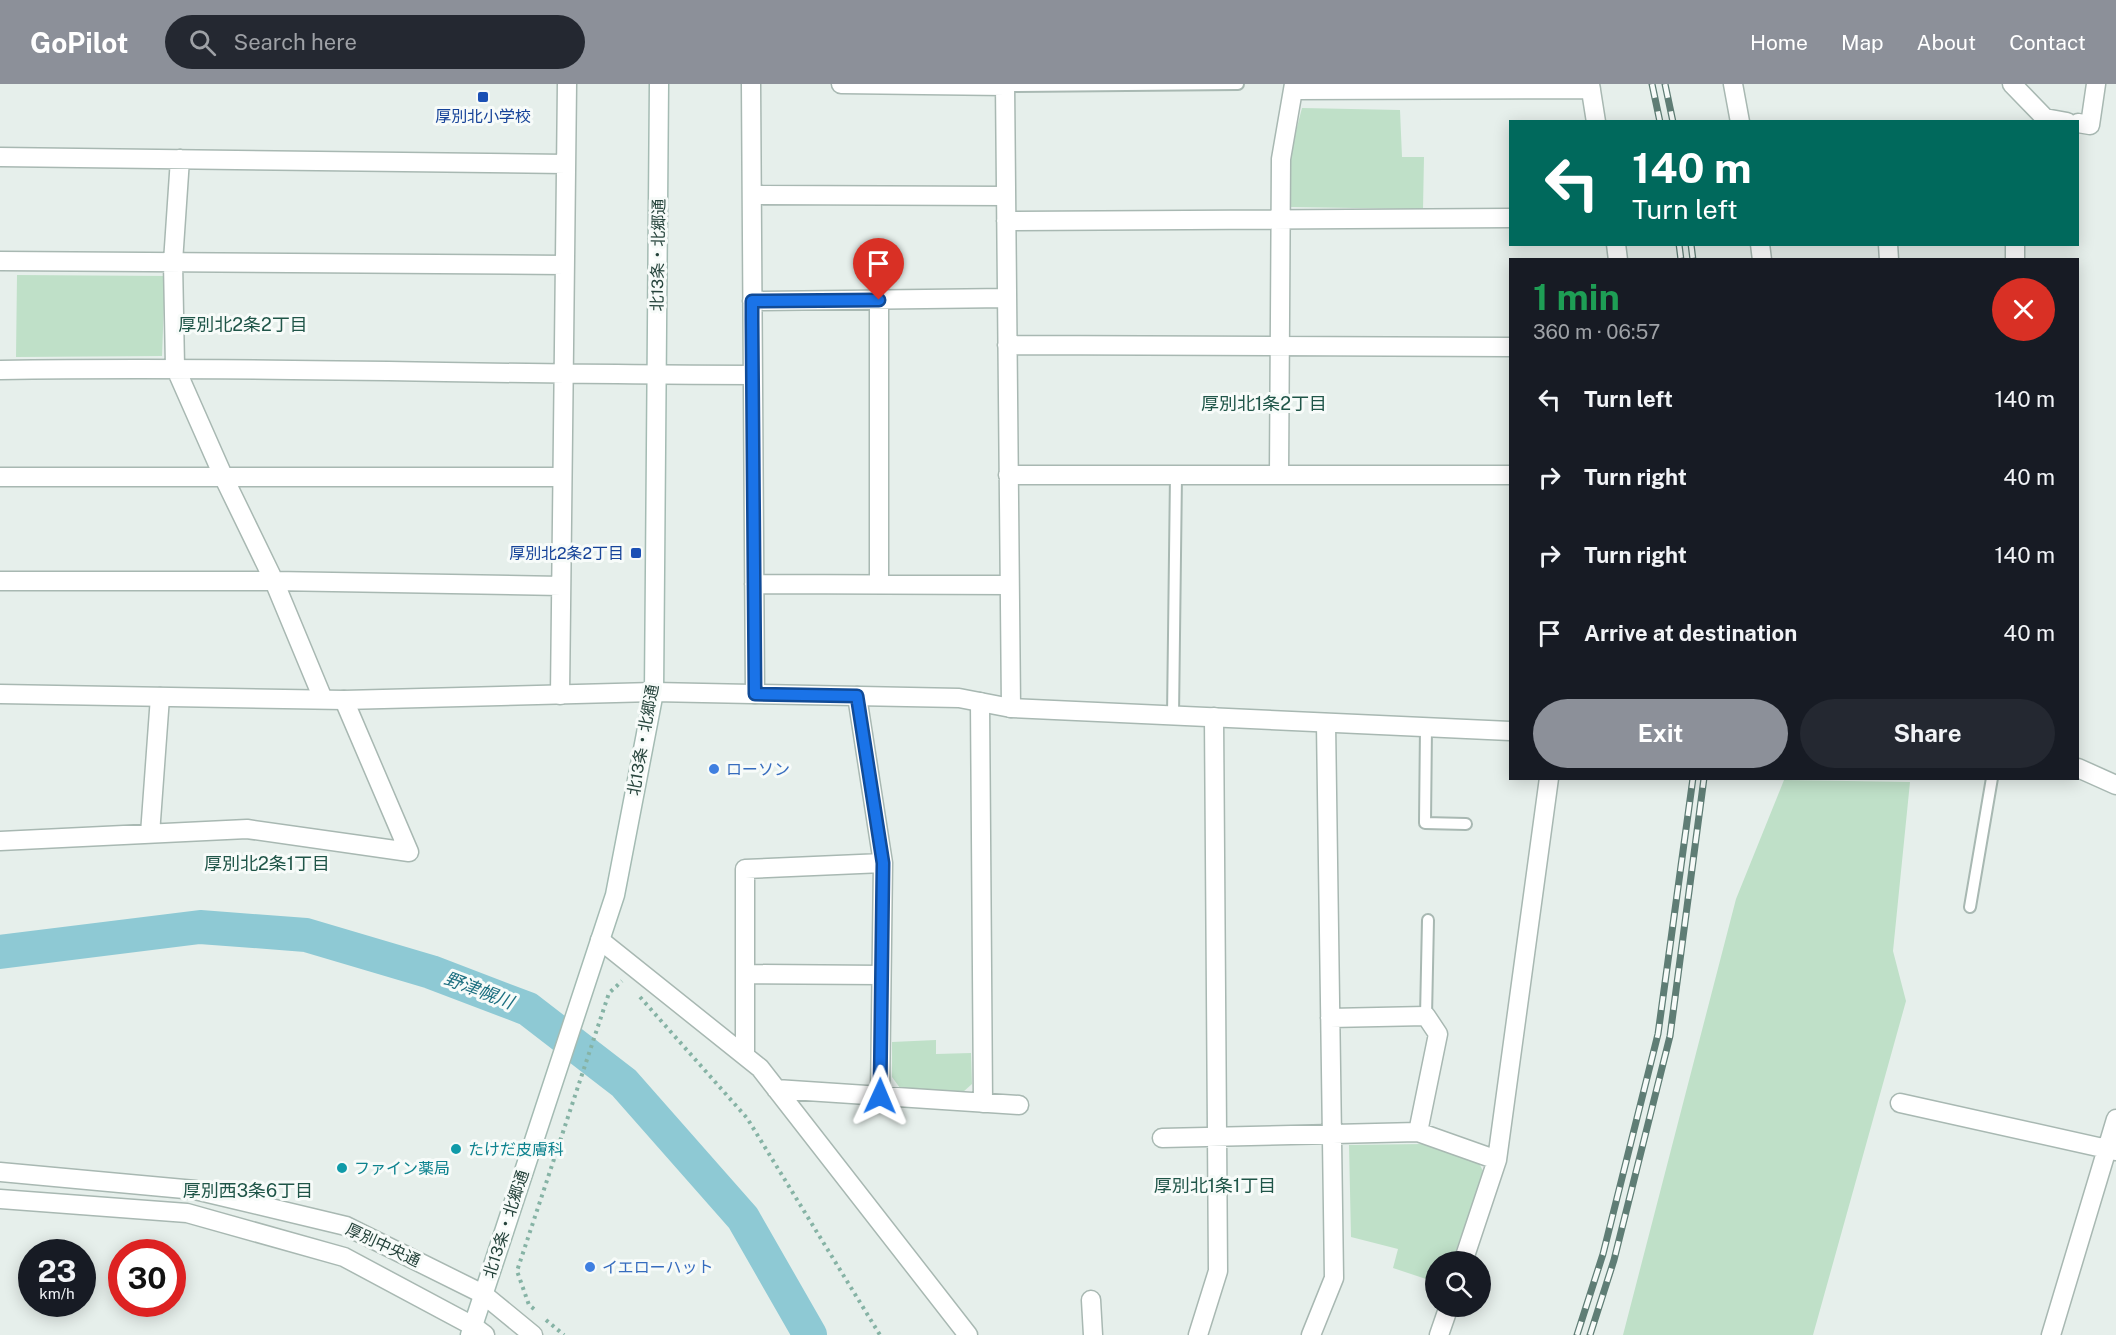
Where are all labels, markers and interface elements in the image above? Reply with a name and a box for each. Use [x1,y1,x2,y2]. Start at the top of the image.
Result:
search box [165,15,585,69]
text: GoPilot [30,26,129,59]
icon: search [186,26,219,59]
text: Search here [234,29,357,55]
text: Home [1750,30,1808,55]
text: Map [1841,30,1884,55]
text: About [1917,30,1976,55]
text: Contact [2009,30,2086,55]
marker: 厚別北小学校 [476,90,490,104]
place label: 厚別北小学校 [435,107,531,126]
text: 140 m [1632,143,1752,192]
icon: left [1533,144,1611,222]
text: Turn left [1632,193,1738,225]
street label: 北13条・北郷通 [648,199,668,311]
pin [853,238,904,300]
icon: arrive [862,247,895,280]
text: 1 min [1533,276,1620,318]
button: close [1992,278,2055,341]
district label: 厚別北2条2丁目 [178,314,308,335]
text: 360 m · 06:57 [1533,320,1660,344]
icon: left [1533,383,1566,416]
text: Turn left [1584,386,1673,412]
text: 140 m [1994,386,2055,412]
district label: 厚別北1条2丁目 [1201,393,1327,414]
icon: right [1533,461,1566,494]
text: Turn right [1584,464,1687,490]
text: 40 m [2003,464,2055,490]
icon: right [1533,539,1566,572]
text: Turn right [1584,542,1687,568]
text: 140 m [1994,542,2055,568]
place label: 厚別北2条2丁目 [509,544,624,563]
marker: 厚別北2条2丁目 [629,546,643,560]
icon: arrive [1533,617,1566,650]
text: Arrive at destination [1584,620,1797,646]
text: 40 m [2003,620,2055,646]
street label: 北13条・北郷通 [624,683,662,797]
button: Exit [1533,699,1788,768]
button: Share [1800,699,2055,768]
place label: ローソン [726,760,790,779]
marker: ローソン [707,762,721,776]
district label: 厚別北2条1丁目 [204,853,330,874]
water label: 野津幌川 [442,967,518,1013]
position arrow [848,1064,912,1128]
place label: たけだ皮膚科 [468,1140,564,1159]
marker: たけだ皮膚科 [449,1142,463,1156]
place label: ファイン薬局 [354,1159,450,1178]
marker: ファイン薬局 [335,1161,349,1175]
street label: 北13条・北郷通 [480,1168,532,1280]
district label: 厚別北1条1丁目 [1154,1175,1276,1196]
district label: 厚別西3条6丁目 [183,1180,313,1201]
street label: 厚別中央通 [343,1219,423,1271]
speed limit sign: 30 [108,1239,186,1317]
map controls [1425,1251,1491,1317]
button: search [1425,1251,1491,1317]
text: 23 [37,1253,77,1289]
place label: イエローハット [602,1258,714,1277]
marker: イエローハット [583,1260,597,1274]
text: km/h [39,1285,75,1302]

